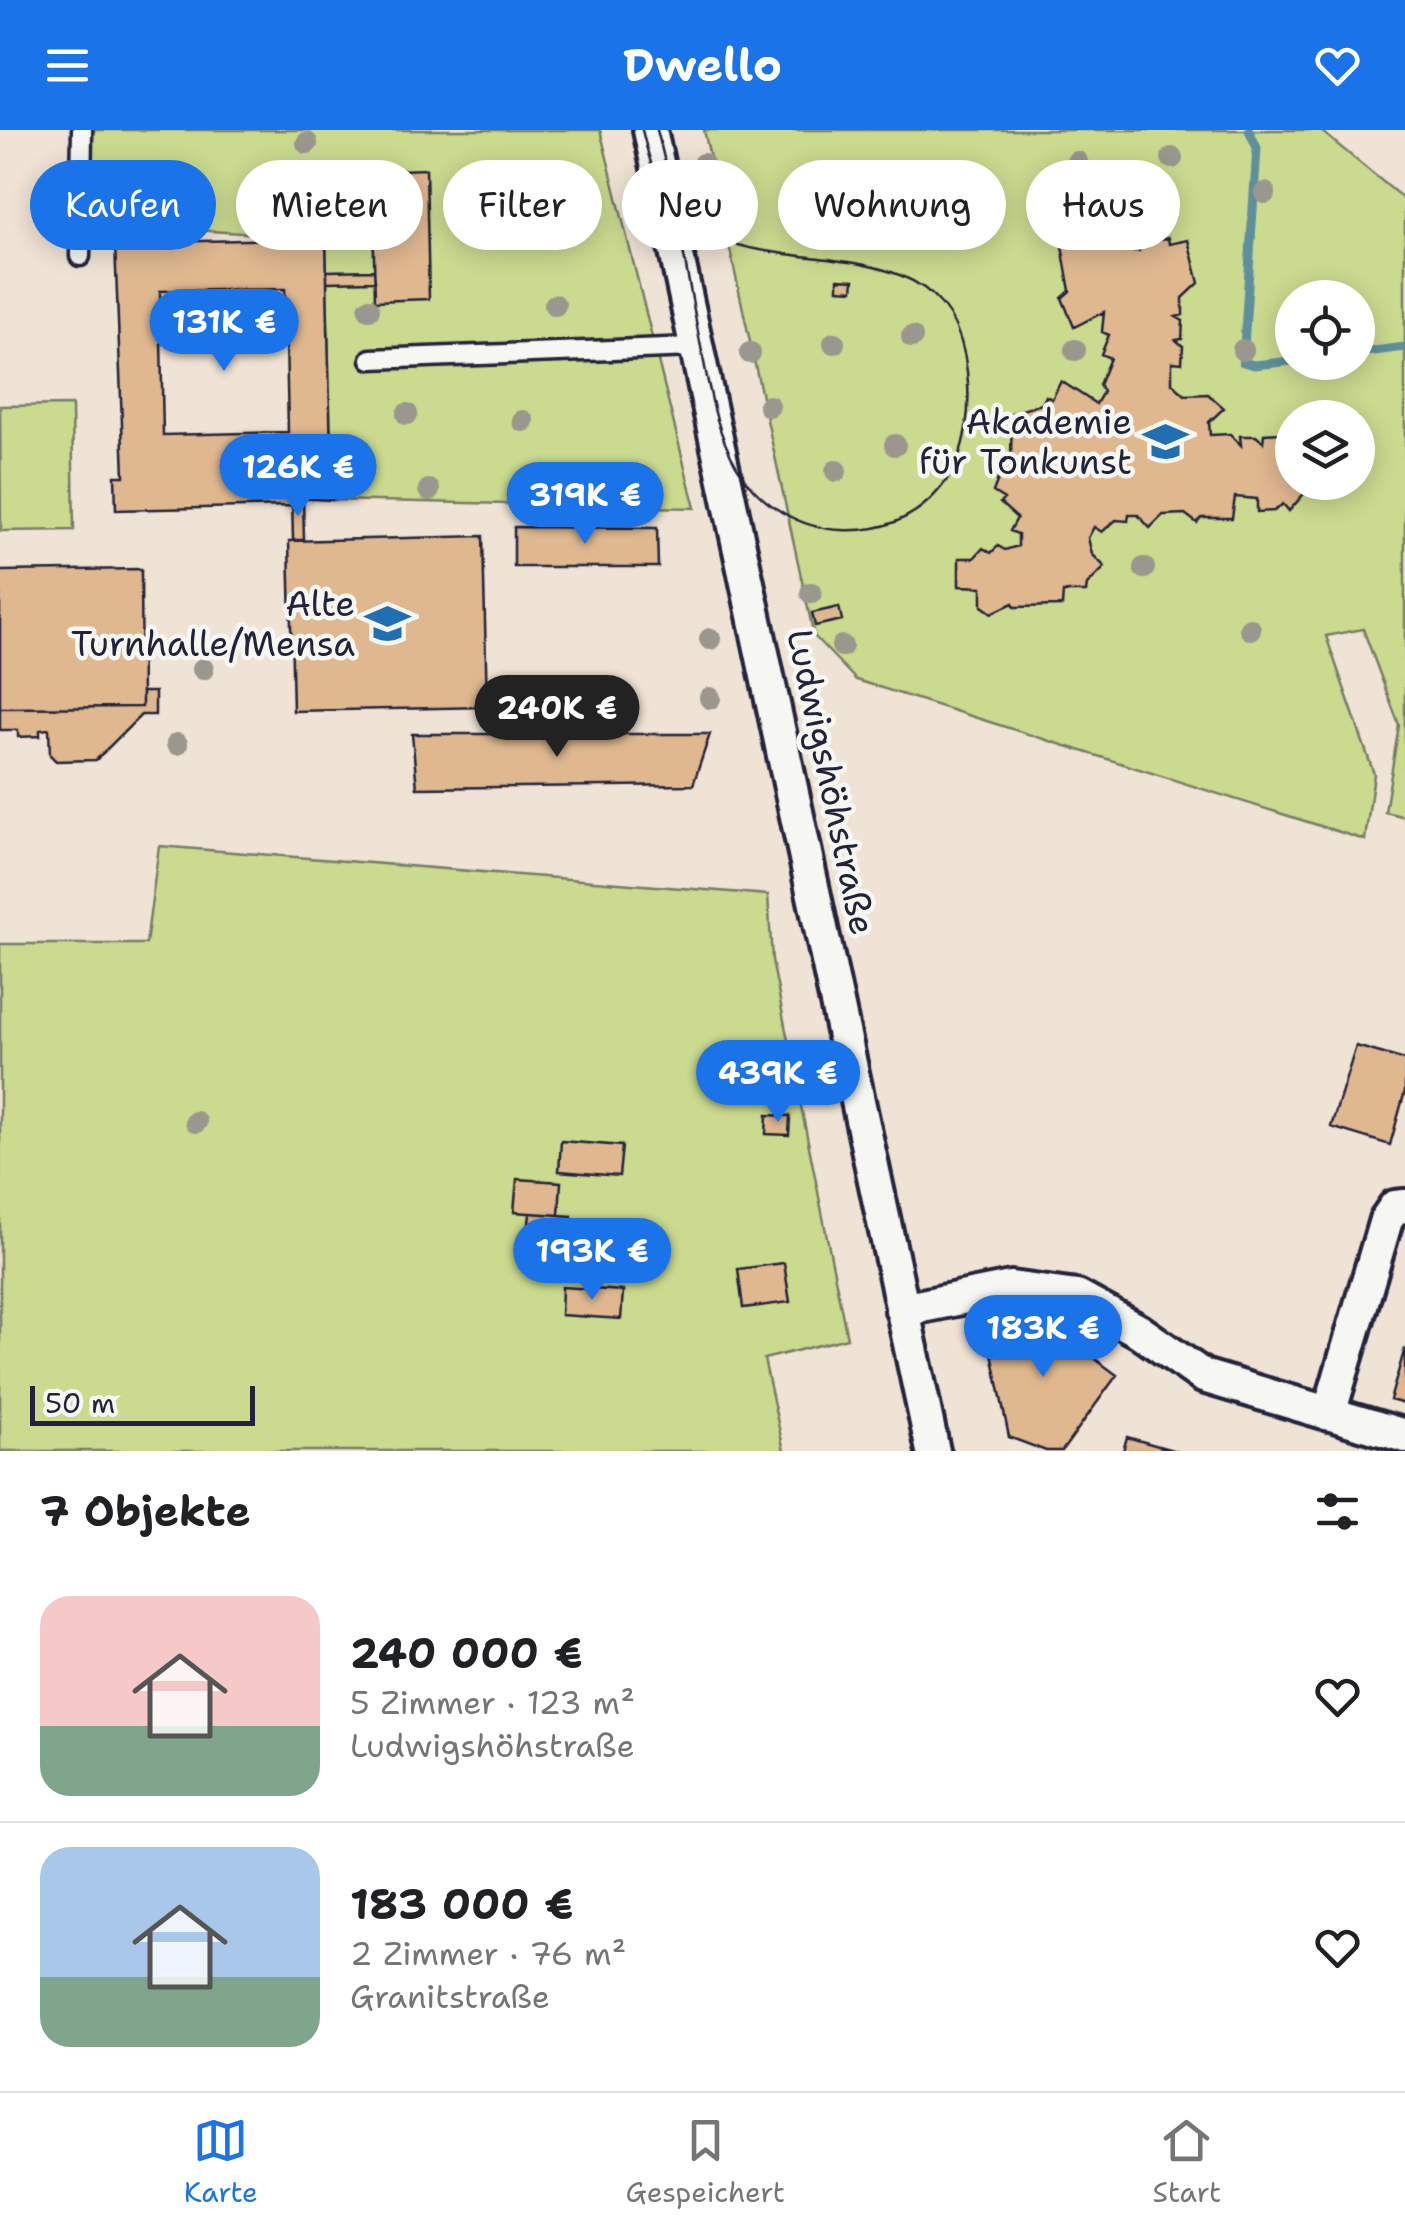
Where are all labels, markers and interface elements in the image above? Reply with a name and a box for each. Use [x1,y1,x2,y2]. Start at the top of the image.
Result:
text: Dwello [623,35,782,95]
icon: menu [40,38,95,93]
icon: heart [1310,38,1365,93]
chip: Kaufen [30,160,216,250]
chip: Mieten [236,160,423,250]
chip: Filter [443,160,602,250]
chip: Neu [622,160,758,250]
chip: Wohnung [778,160,1006,250]
chip: Haus [1026,160,1180,250]
map controls [1275,280,1375,500]
button: locate [1275,280,1375,380]
pin: 131K € [143,289,305,374]
text: 131K € [172,300,276,343]
place label: Akademie für Tonkunst [919,398,1132,485]
button: layers [1275,400,1375,500]
school or university icon: Akademie für Tonkunst [1141,418,1189,466]
pin: 126K € [217,434,379,519]
text: 126K € [241,445,355,488]
pin: 319K € [504,462,666,547]
text: 319K € [529,473,641,516]
place label: Alte Turnhalle/Mensa [71,580,355,667]
school or university icon: Alte Turnhalle/Mensa [364,600,412,648]
street label: Ludwigshöhstraße [776,625,887,939]
pin: 240K € [476,675,638,760]
text: 240K € [496,686,618,729]
pin: 439K € [697,1040,859,1125]
text: 439K € [718,1051,838,1094]
pin: 193K € [511,1218,673,1303]
text: 193K € [535,1229,649,1272]
pin: 183K € [962,1295,1124,1380]
text: 183K € [986,1306,1100,1349]
scale bar [30,1381,255,1426]
text: 50 m [45,1384,115,1422]
text: 7 Objekte [40,1483,251,1539]
icon: filters [1310,1484,1365,1539]
text: 240 000 € [350,1625,583,1681]
icon: home [120,1636,240,1756]
icon: heart [1310,1669,1365,1724]
text: 5 Zimmer · 123 m² [350,1681,635,1724]
text: Ludwigshöhstraße [350,1724,635,1767]
text: 183 000 € [350,1876,574,1932]
icon: home [120,1887,240,2007]
icon: heart [1310,1920,1365,1975]
text: 2 Zimmer · 76 m² [350,1932,626,1975]
text: Granitstraße [350,1975,550,2018]
tab: Karte [184,2113,258,2211]
tab: Gespeichert [626,2113,785,2211]
tab: Start [1153,2113,1221,2211]

